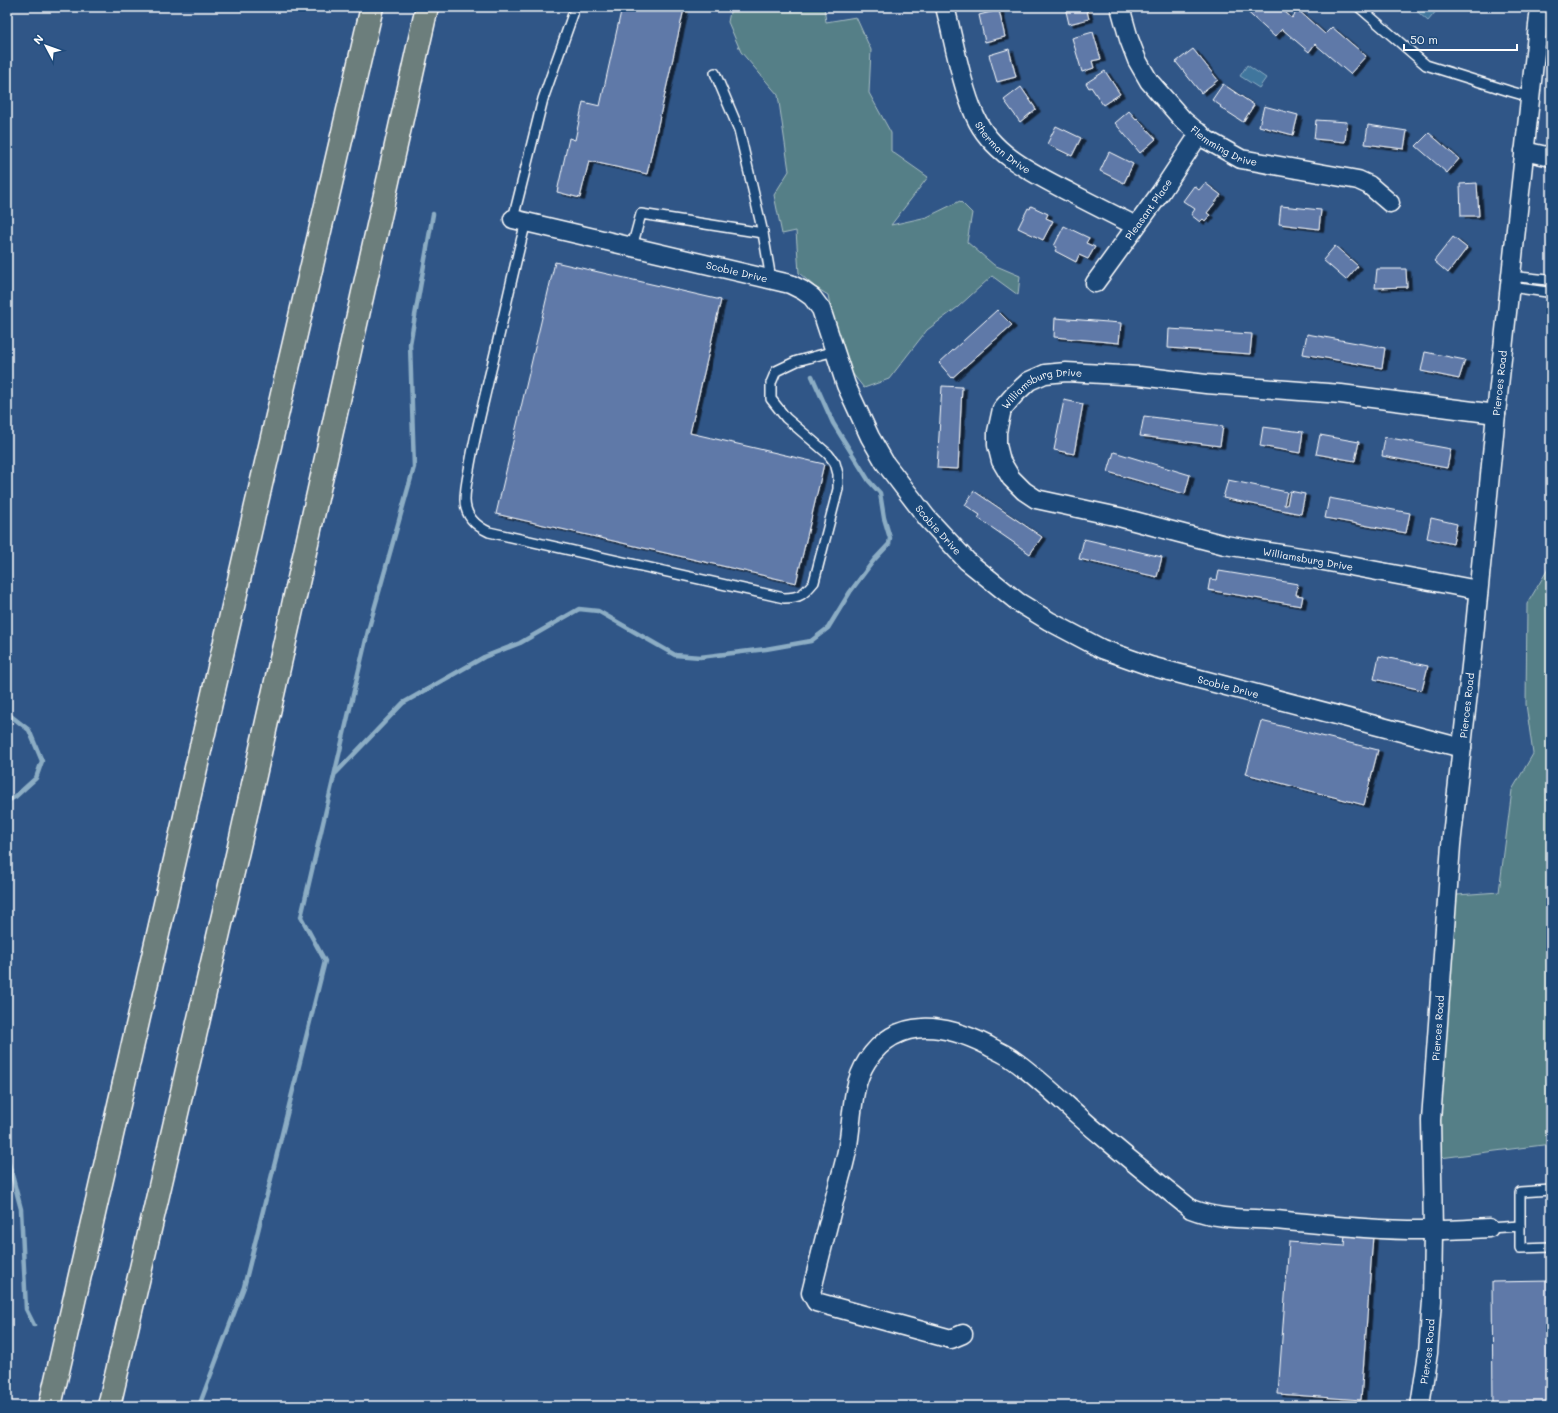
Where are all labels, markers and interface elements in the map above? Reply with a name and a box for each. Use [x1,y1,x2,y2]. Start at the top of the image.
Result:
north arrow [26,26,66,66]
scale bar [1404,26,1517,52]
text: N [30,31,46,47]
text: 50 m [1410,31,1438,47]
street label: Sherman Drive [972,119,1033,177]
street label: Flemming Drive [1188,122,1258,169]
street label: Pleasant Place [1122,176,1175,243]
street label: Scobie Drive [705,258,769,286]
street label: Pierces Road [1489,350,1510,416]
street label: Williamsburg Drive [998,365,1082,412]
street label: Scobie Drive [912,502,965,558]
street label: Williamsburg Drive [1262,544,1354,574]
street label: Scobie Drive [1196,672,1260,701]
street label: Pierces Road [1456,672,1477,739]
street label: Pierces Road [1428,995,1447,1061]
street label: Pierces Road [1416,1318,1438,1385]

